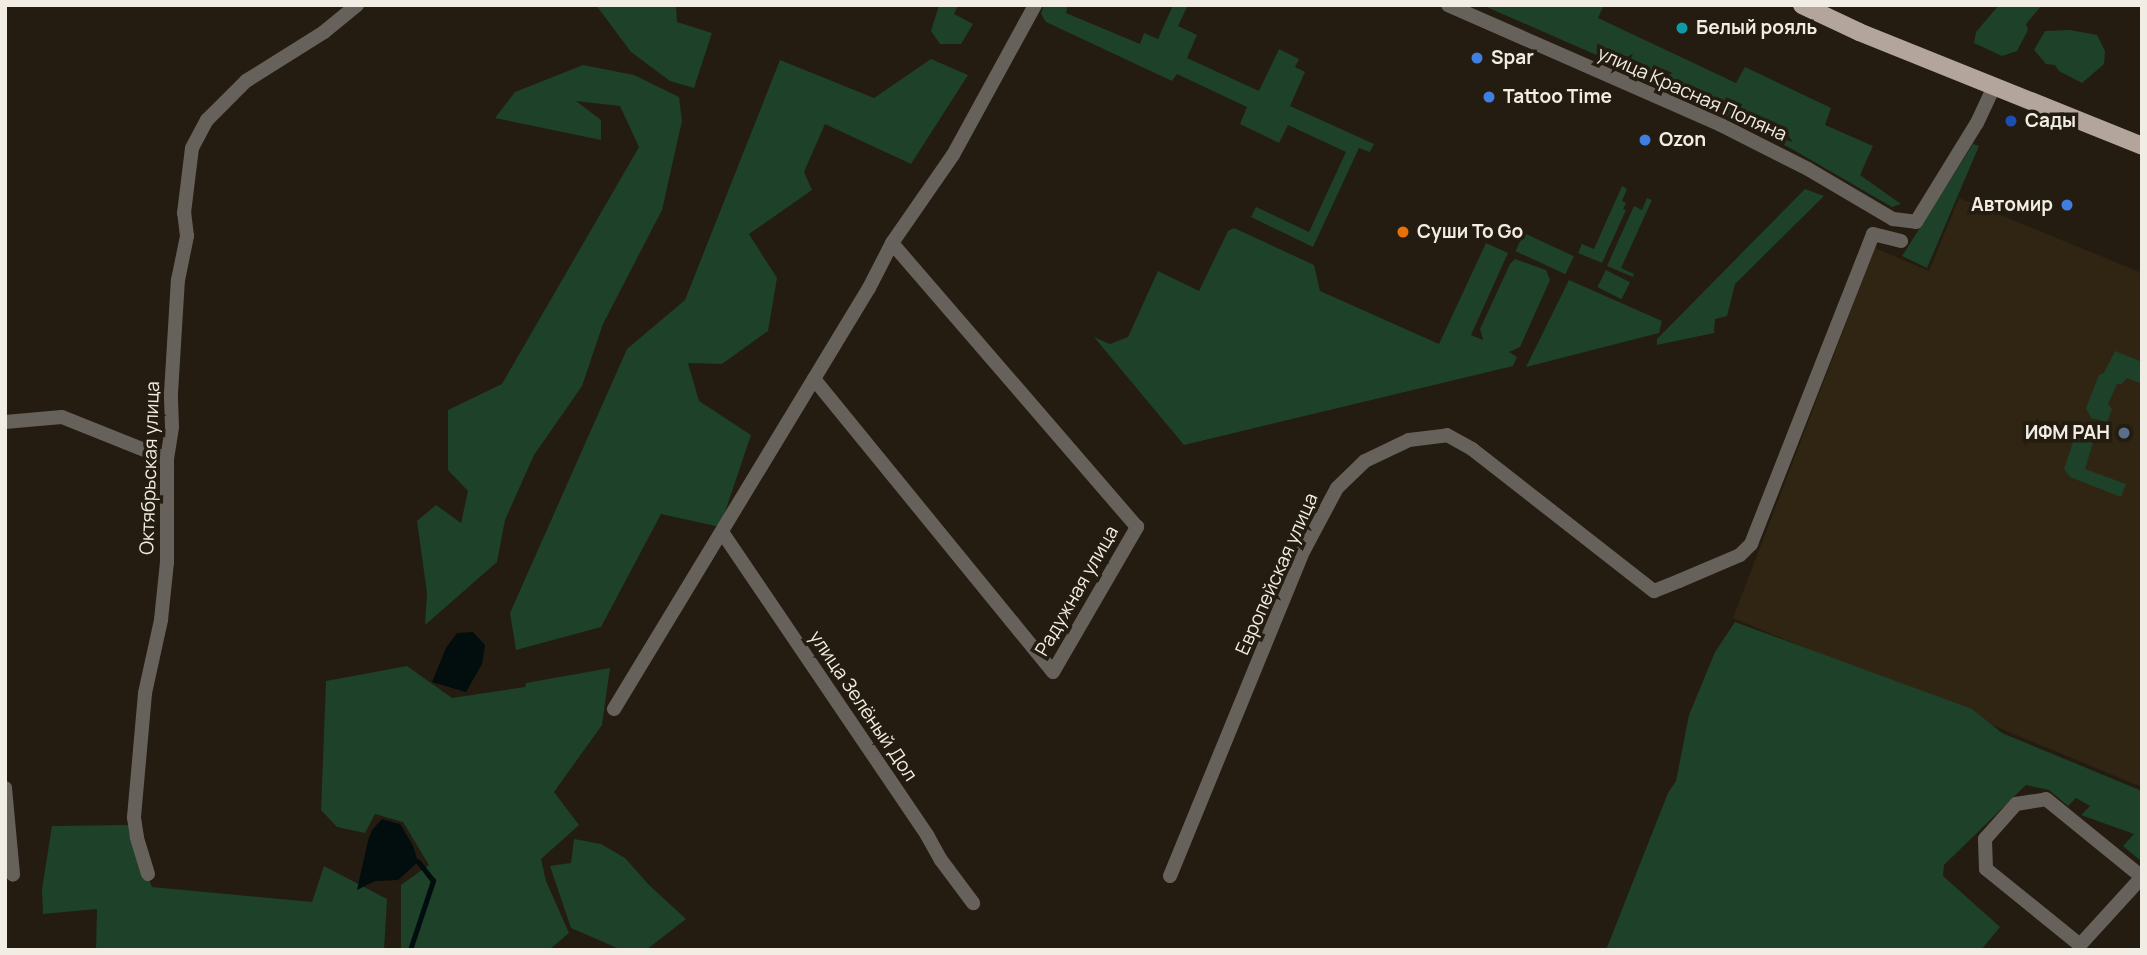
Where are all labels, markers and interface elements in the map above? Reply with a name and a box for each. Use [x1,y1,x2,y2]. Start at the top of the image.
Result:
place label: Белый рояль [1696,17,1817,39]
marker: Белый рояль [1674,20,1690,36]
street label: улица Красная Поляна [1594,42,1790,146]
place label: Spar [1491,47,1534,69]
marker: Spar [1469,50,1485,66]
place label: Tattoo Time [1503,86,1612,108]
marker: Tattoo Time [1481,89,1497,105]
place label: Сады [2025,110,2076,132]
marker: Сады [2003,113,2019,129]
place label: Ozon [1659,129,1706,151]
marker: Ozon [1637,132,1653,148]
place label: Автомир [1971,194,2053,216]
marker: Автомир [2059,197,2075,213]
place label: Суши To Go [1417,221,1523,243]
marker: Суши To Go [1395,224,1411,240]
street label: Октябрьская улица [136,381,164,555]
place label: ИФМ РАН [2025,422,2110,444]
marker: ИФМ РАН [2116,425,2132,441]
street label: Европейская улица [1231,490,1323,658]
street label: Радужная улица [1031,522,1123,660]
street label: улица Зелёный Дол [804,626,922,786]

